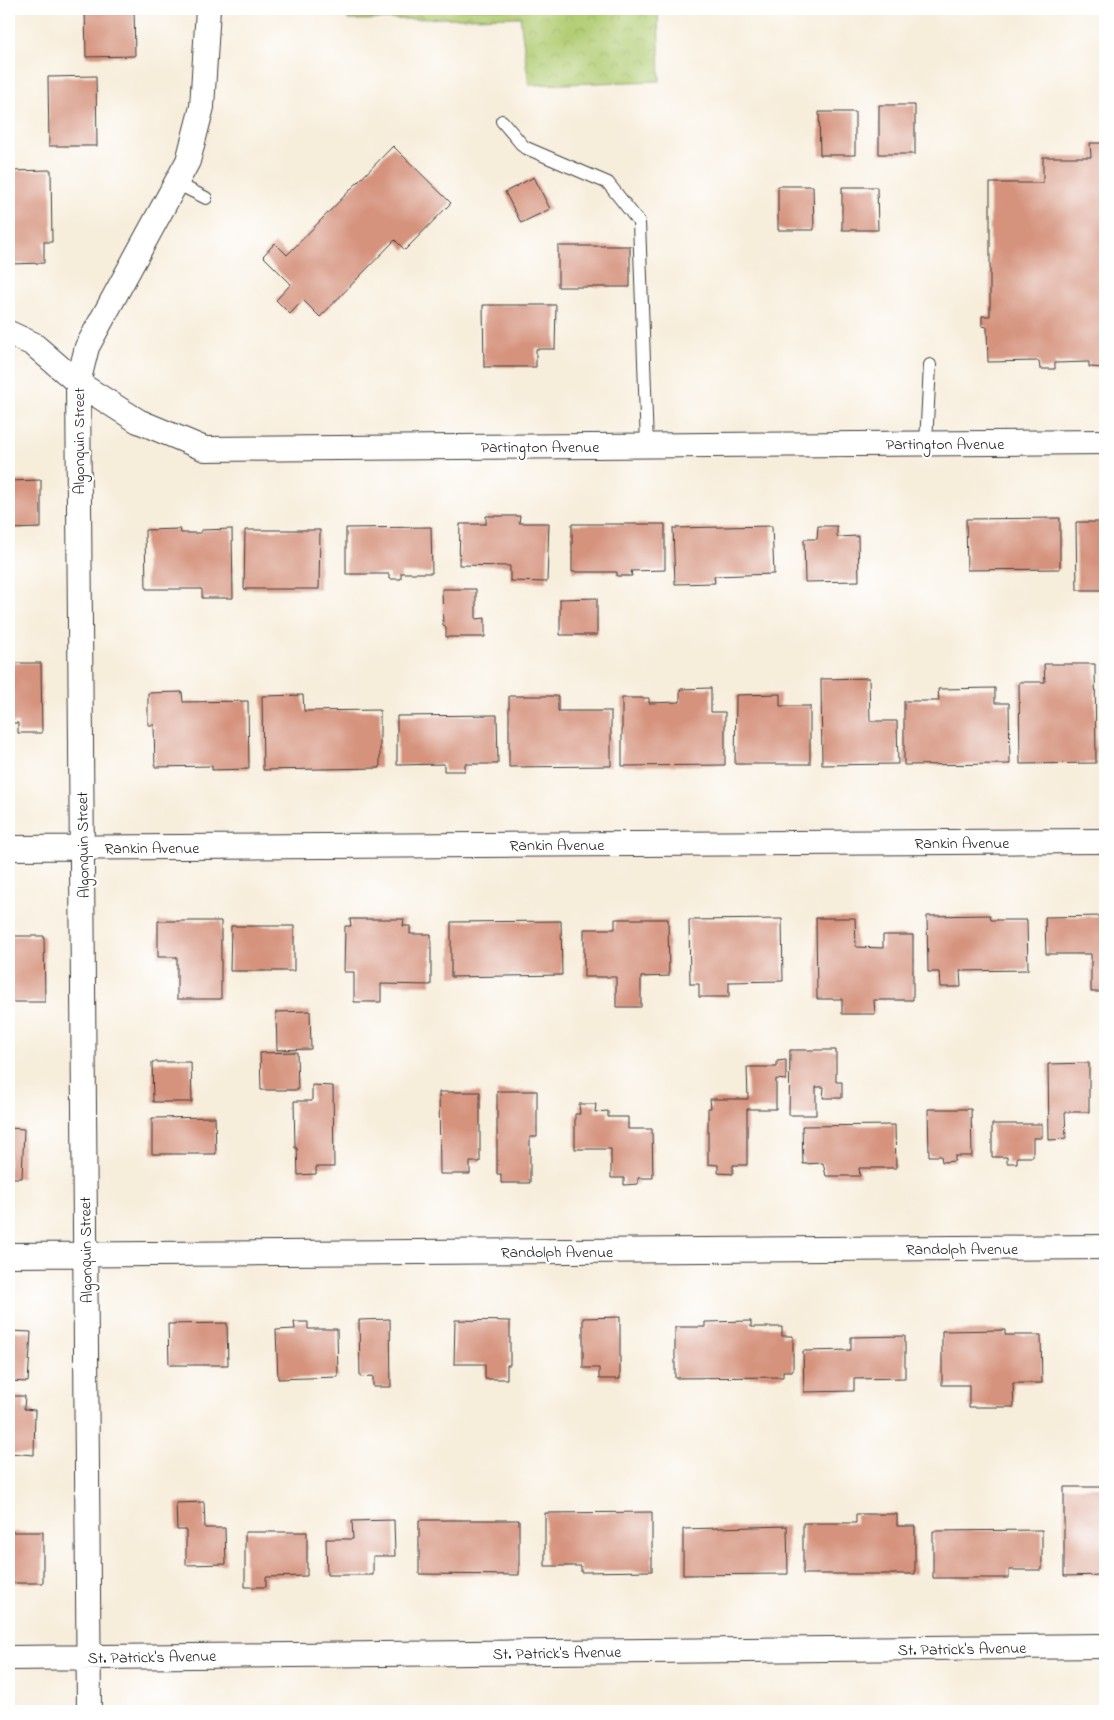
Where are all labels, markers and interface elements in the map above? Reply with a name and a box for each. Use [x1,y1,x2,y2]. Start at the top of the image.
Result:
street label: Algonquin Street [68,387,92,494]
street label: Partington Avenue [886,433,1005,457]
street label: Partington Avenue [481,436,600,460]
street label: Algonquin Street [71,791,97,899]
street label: Rankin Avenue [915,832,1010,856]
street label: Rankin Avenue [510,834,605,858]
street label: Rankin Avenue [105,837,200,861]
street label: Algonquin Street [74,1196,100,1304]
street label: Randolph Avenue [906,1238,1019,1262]
street label: Randolph Avenue [501,1241,614,1265]
street label: St. Patrick's Avenue [897,1637,1027,1663]
street label: St. Patrick's Avenue [492,1641,622,1667]
street label: St. Patrick's Avenue [87,1645,217,1671]

